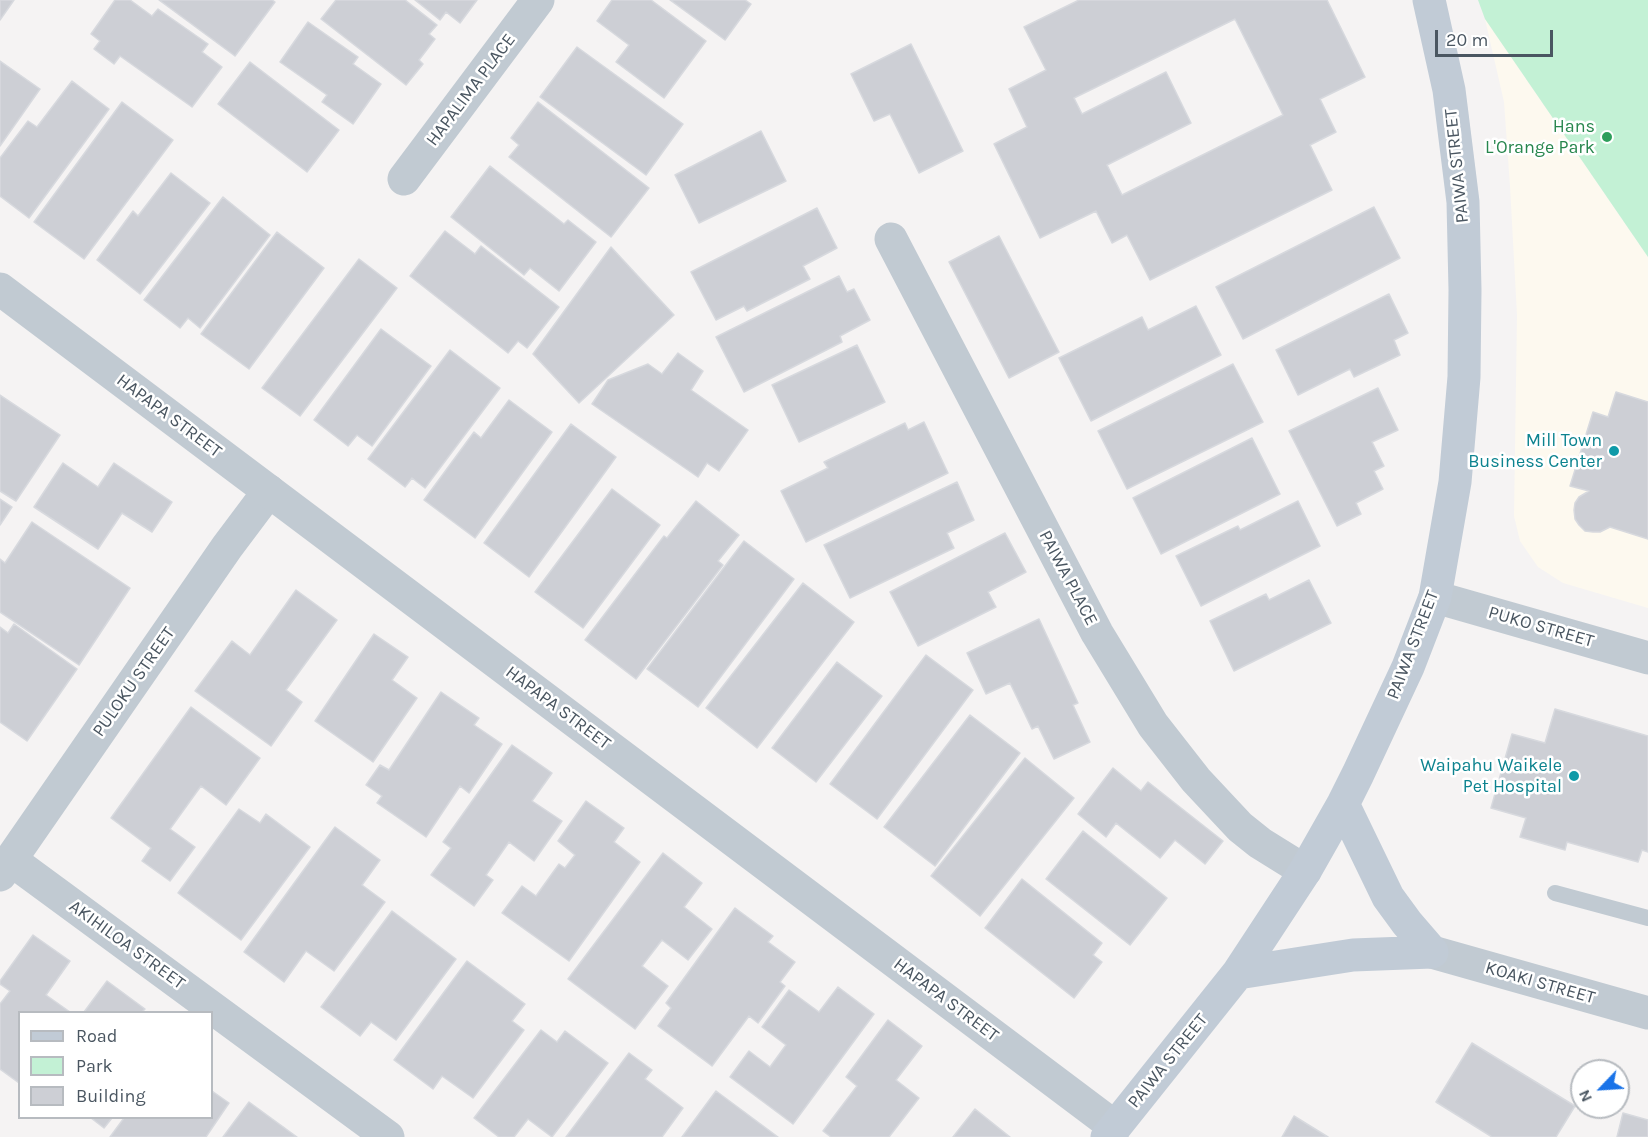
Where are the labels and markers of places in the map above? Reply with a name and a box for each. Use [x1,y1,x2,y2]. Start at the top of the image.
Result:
place label: Hans L'Orange Park [1485,116,1595,158]
marker: Hans L'Orange Park [1600,130,1614,144]
place label: Mill Town Business Center [1468,430,1602,472]
marker: Mill Town Business Center [1607,444,1621,458]
place label: Waipahu Waikele Pet Hospital [1420,755,1562,798]
marker: Waipahu Waikele Pet Hospital [1567,769,1581,783]

